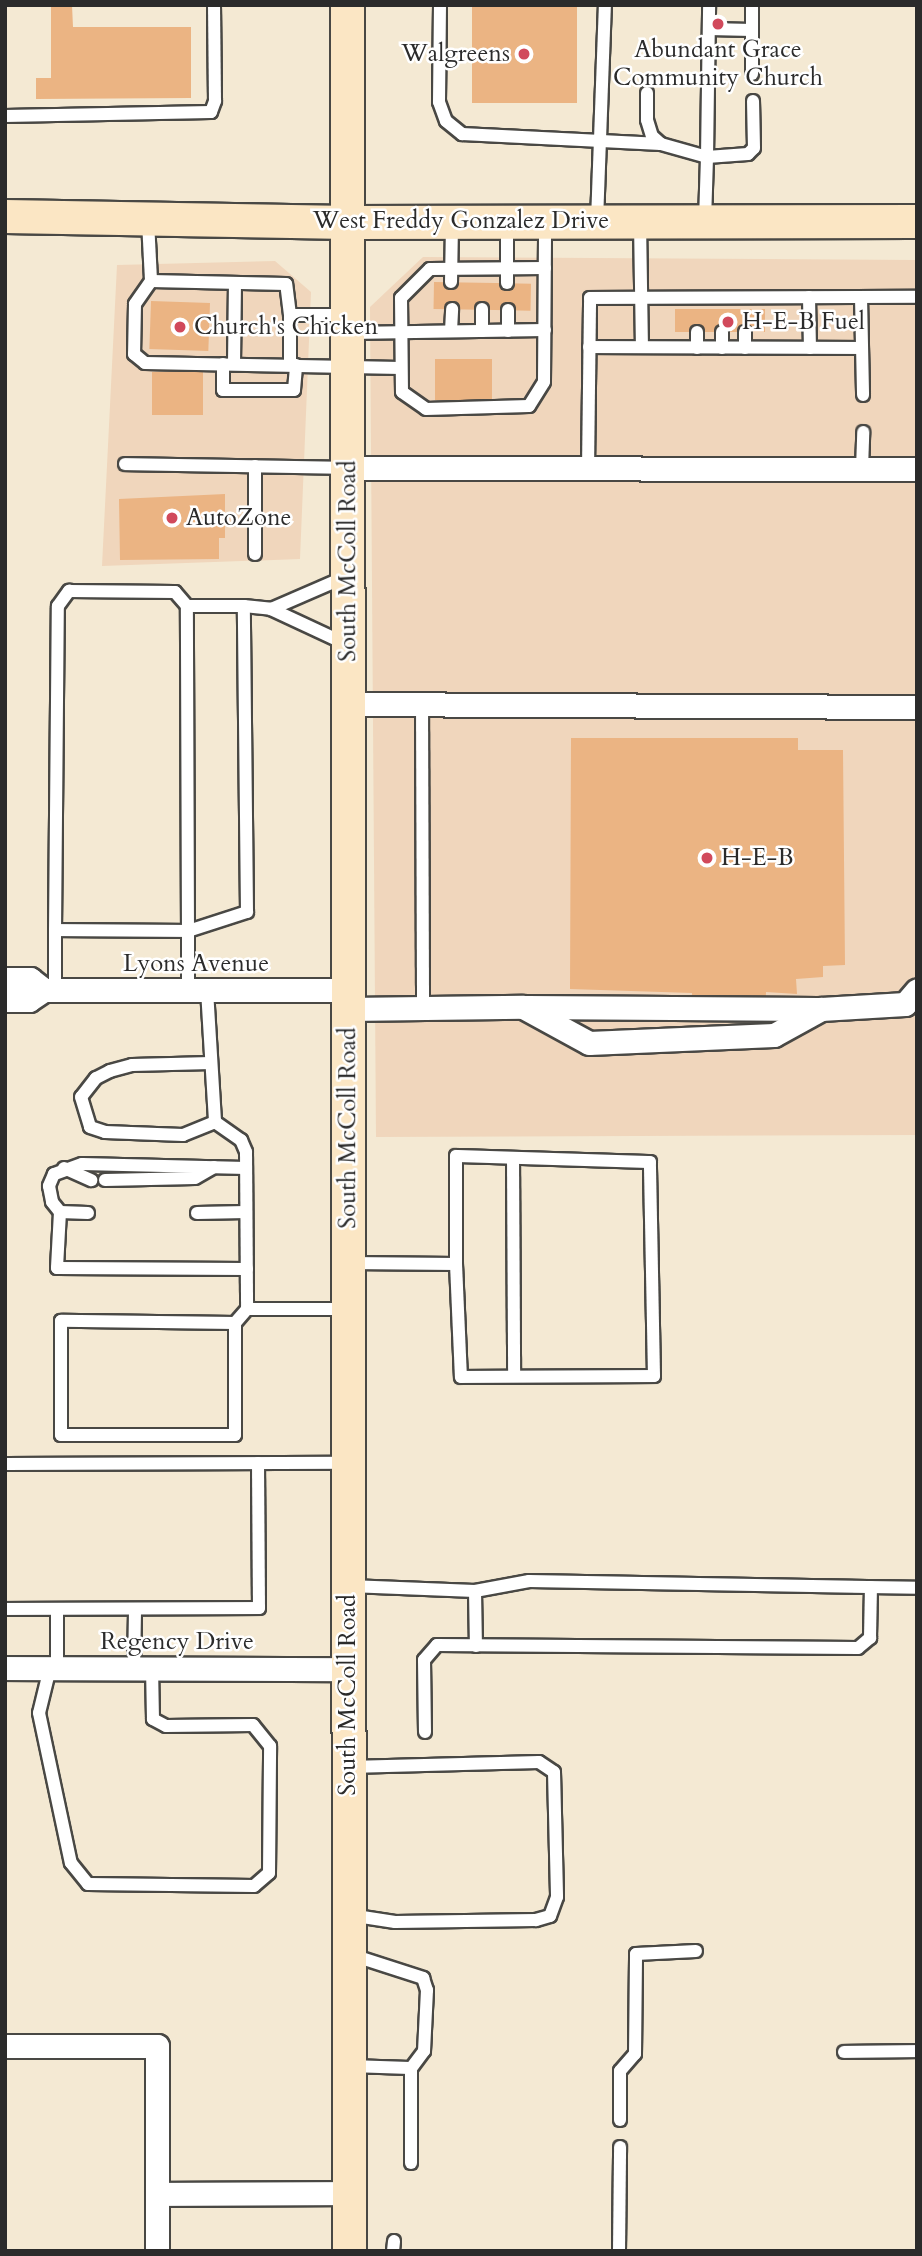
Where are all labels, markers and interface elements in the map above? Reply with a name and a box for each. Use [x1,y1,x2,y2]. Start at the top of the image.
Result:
marker: Abundant Grace Community Church [710,16,726,32]
place label: Abundant Grace Community Church [613,36,823,92]
place label: Walgreens [401,40,510,68]
marker: Walgreens [516,46,532,62]
street label: West Freddy Gonzalez Drive [313,207,609,235]
place label: H-E-B Fuel [742,308,865,336]
place label: Church's Chicken [194,313,378,341]
marker: H-E-B Fuel [720,314,736,330]
marker: Church's Chicken [172,319,188,335]
street label: South McColl Road [334,460,362,662]
place label: AutoZone [186,504,291,532]
marker: AutoZone [164,510,180,526]
place label: H-E-B [721,844,794,872]
marker: H-E-B [699,850,715,866]
street label: Lyons Avenue [123,950,269,978]
street label: South McColl Road [334,1027,362,1229]
street label: South McColl Road [334,1594,362,1796]
street label: Regency Drive [100,1628,254,1656]

